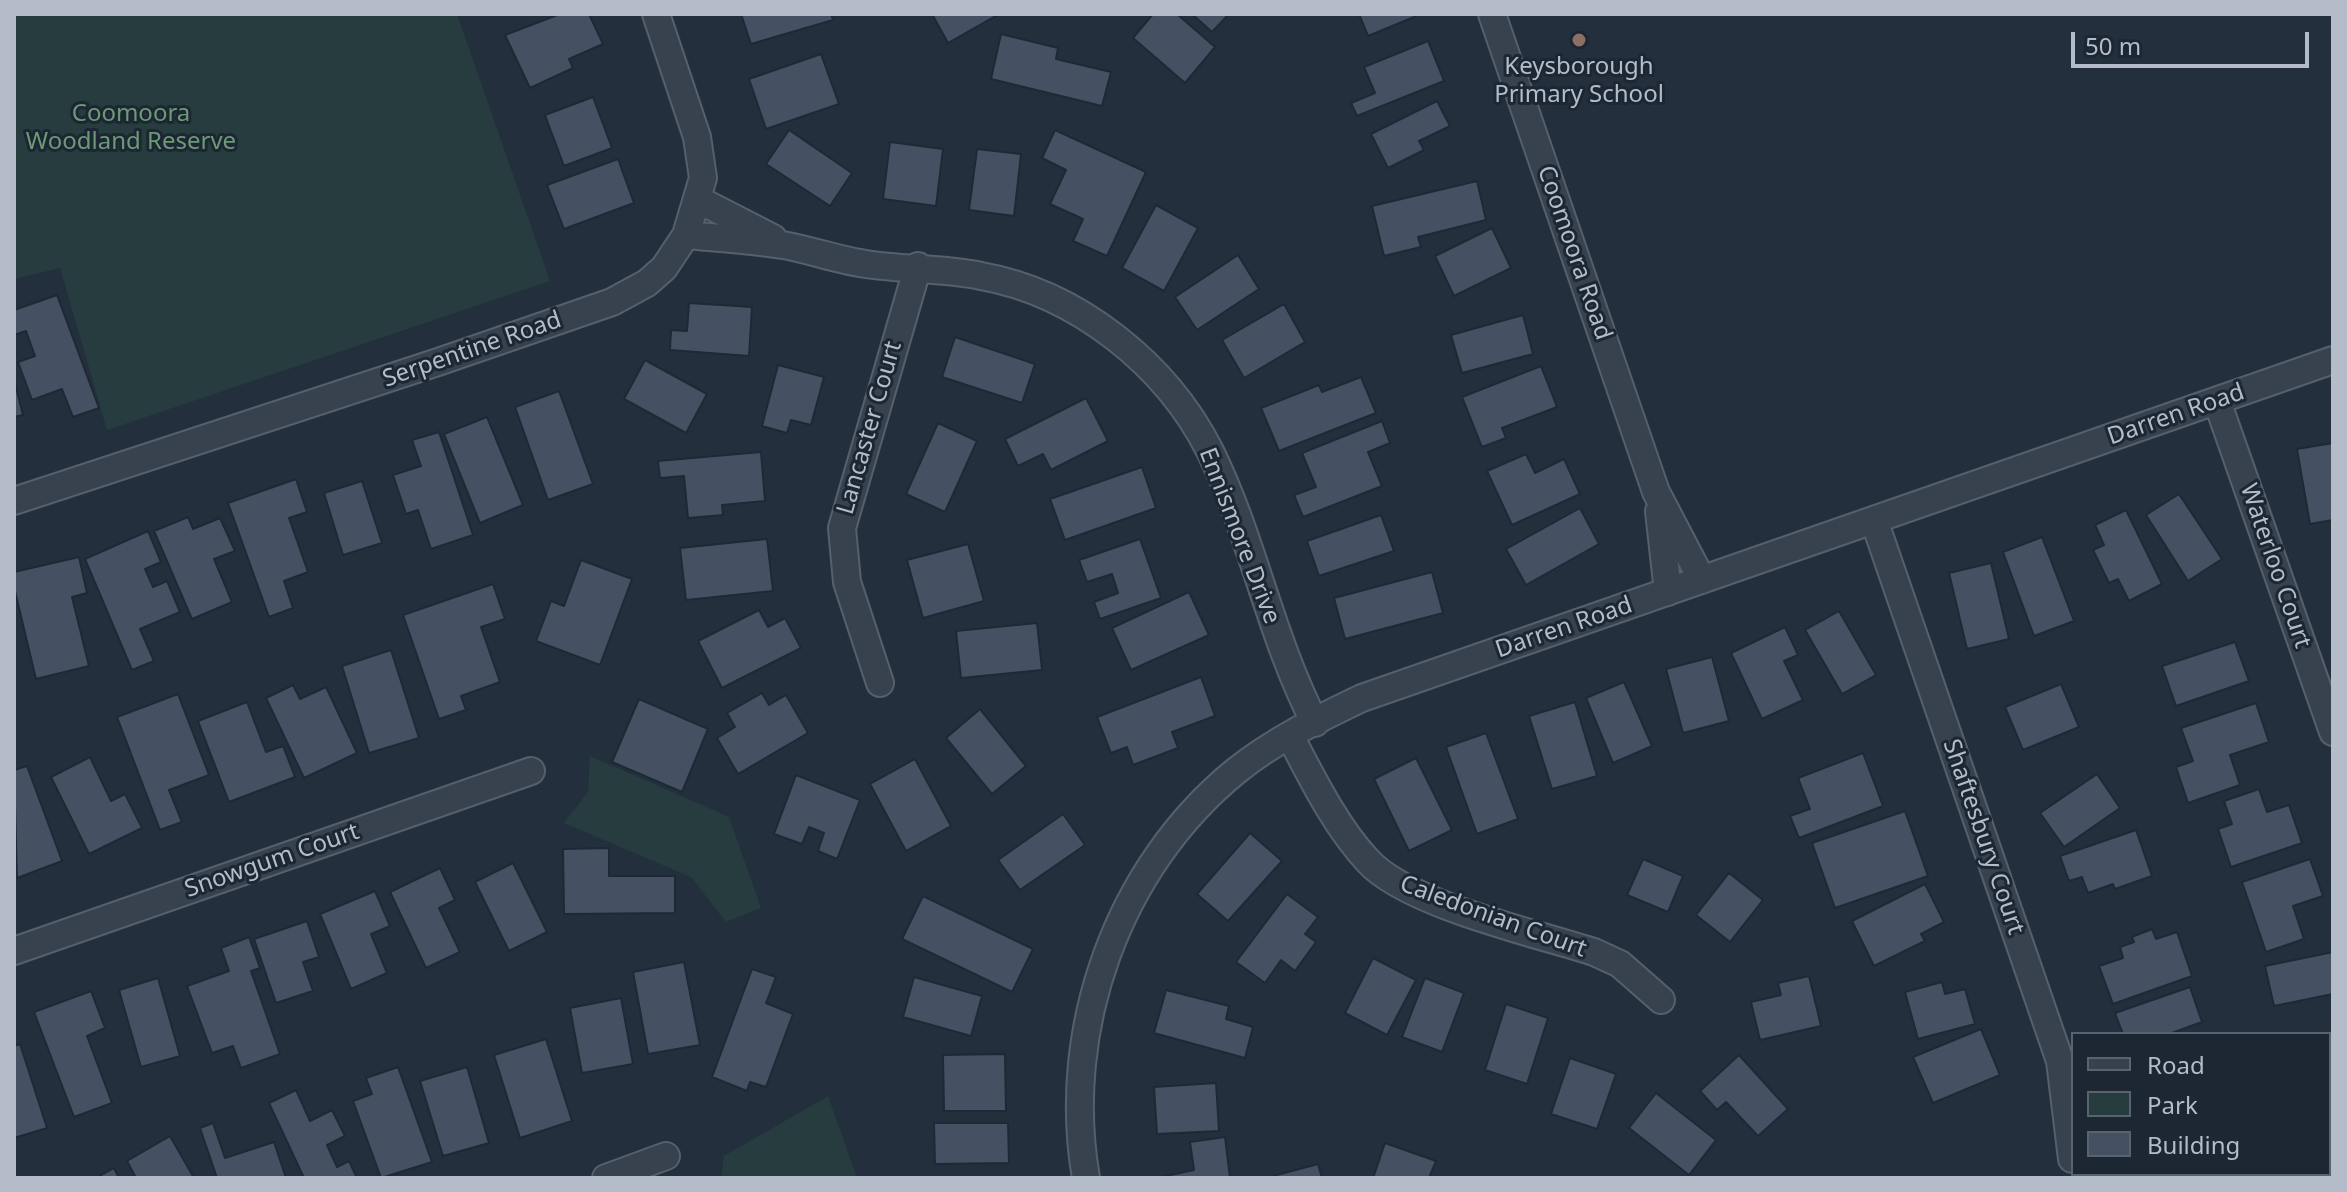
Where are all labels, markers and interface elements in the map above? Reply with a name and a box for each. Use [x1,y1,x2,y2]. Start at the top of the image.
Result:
scale bar [2075,16,2313,66]
text: 50 m [2085,29,2141,62]
marker: Keysborough Primary School [1570,31,1588,49]
place label: Keysborough Primary School [1494,53,1664,109]
park label: Coomoora Woodland Reserve [26,100,236,156]
street label: Coomoora Road [1531,162,1617,344]
street label: Serpentine Road [379,306,565,394]
street label: Lancaster Court [832,338,908,518]
street label: Darren Road [2104,378,2248,452]
street label: Ennismore Drive [1192,444,1286,628]
street label: Waterloo Court [2233,480,2317,652]
street label: Darren Road [1492,591,1636,665]
street label: Shaftesbury Court [1936,736,2030,938]
street label: Snowgum Court [181,818,363,904]
street label: Caledonian Court [1396,870,1590,964]
legend [2071,1032,2331,1176]
text: Road [2147,1048,2205,1081]
text: Park [2147,1088,2198,1121]
text: Building [2147,1128,2240,1161]

